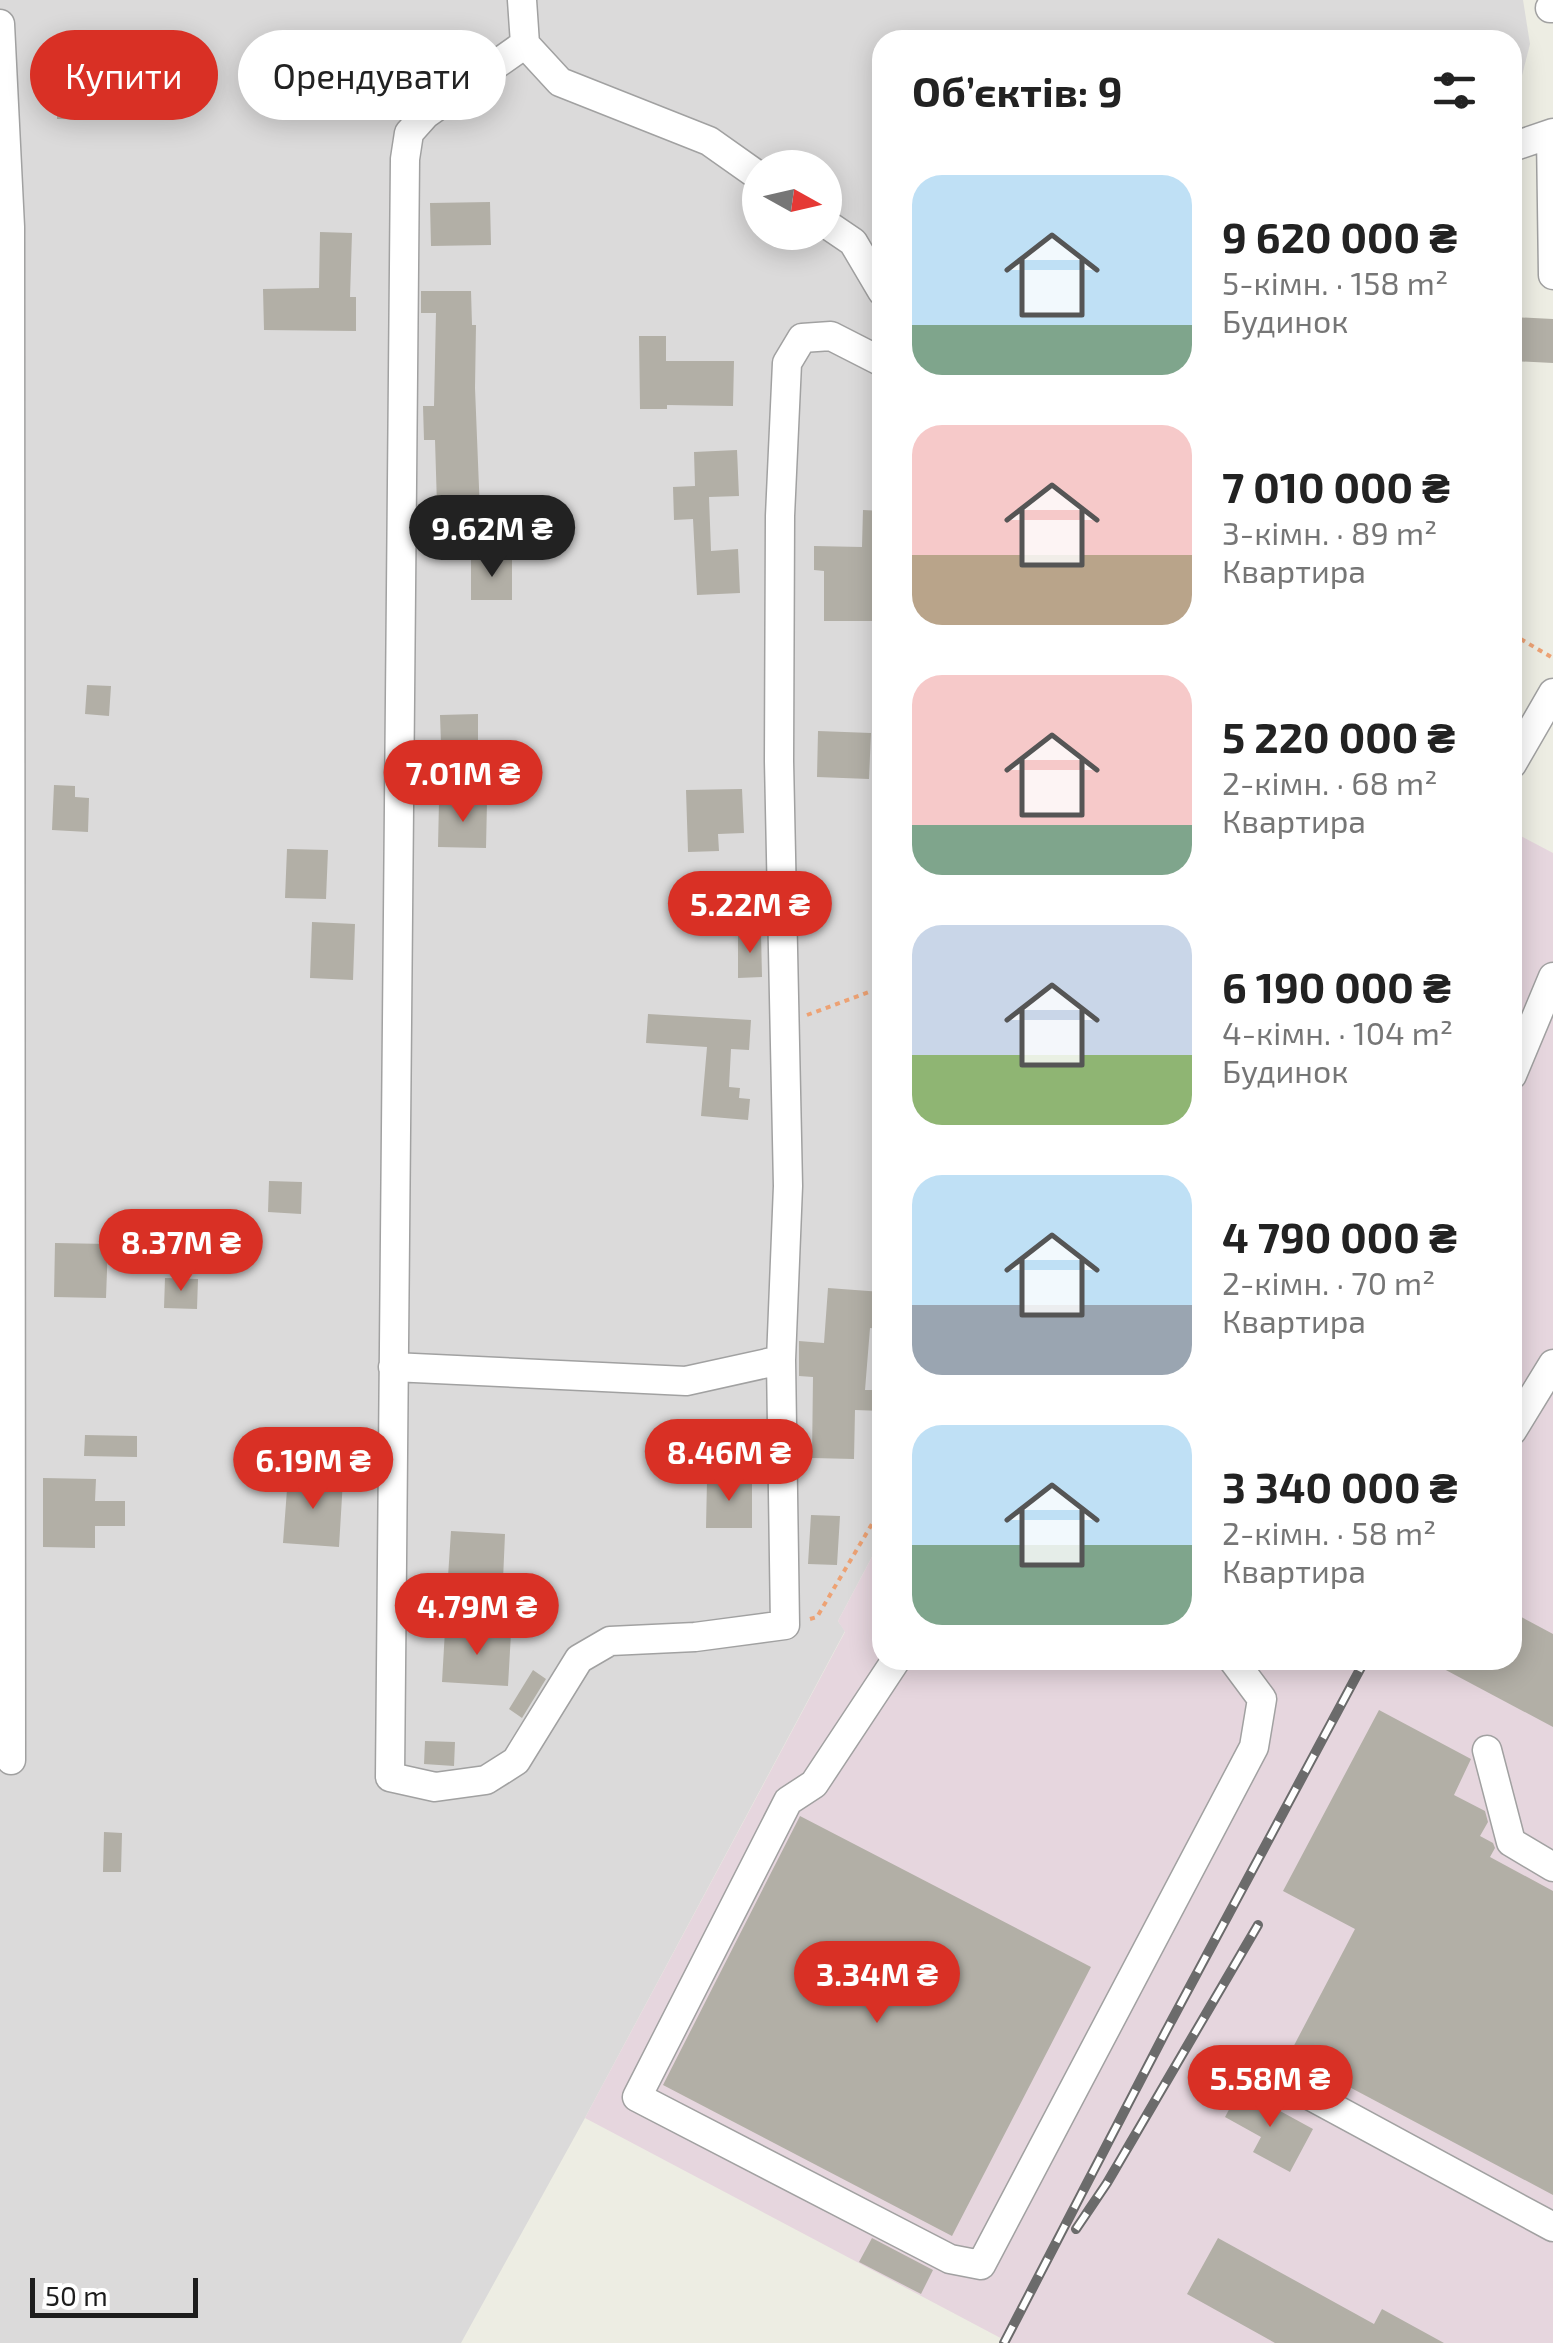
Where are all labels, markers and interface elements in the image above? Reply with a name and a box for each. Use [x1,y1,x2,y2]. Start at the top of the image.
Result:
chip: Купити [30,30,218,120]
chip: Орендувати [238,30,506,120]
icon: filters [1427,63,1482,118]
text: Об’єктів: 9 [912,65,1122,115]
north arrow [742,150,842,250]
map controls [742,150,842,250]
text: 9 620 000 ₴ [1222,211,1457,261]
icon: home [992,215,1112,335]
text: 5-кімн. · 158 m² [1222,263,1448,301]
text: Будинок [1222,301,1348,339]
text: 7 010 000 ₴ [1222,461,1450,511]
icon: home [992,465,1112,585]
pin: 9.62M ₴ [400,495,584,580]
text: 9.62M ₴ [431,508,553,546]
text: 3-кімн. · 89 m² [1222,513,1437,551]
text: Квартира [1222,551,1366,589]
text: 5 220 000 ₴ [1222,711,1455,761]
icon: home [992,715,1112,835]
pin: 7.01M ₴ [371,740,555,825]
text: 7.01M ₴ [406,753,520,791]
text: 2-кімн. · 68 m² [1222,763,1437,801]
text: Квартира [1222,801,1366,839]
pin: 5.22M ₴ [658,871,842,956]
text: 5.22M ₴ [690,884,810,922]
text: 6 190 000 ₴ [1222,961,1451,1011]
icon: home [992,965,1112,1085]
text: 4-кімн. · 104 m² [1222,1013,1453,1051]
text: Будинок [1222,1051,1348,1089]
pin: 8.37M ₴ [89,1209,273,1294]
text: 4 790 000 ₴ [1222,1211,1457,1261]
icon: home [992,1215,1112,1335]
text: 8.37M ₴ [121,1222,241,1260]
text: 2-кімн. · 70 m² [1222,1263,1435,1301]
text: Квартира [1222,1301,1366,1339]
pin: 8.46M ₴ [637,1419,821,1504]
pin: 6.19M ₴ [221,1427,405,1512]
text: 8.46M ₴ [667,1432,791,1470]
text: 6.19M ₴ [255,1440,371,1478]
text: 3 340 000 ₴ [1222,1461,1458,1511]
icon: home [992,1465,1112,1585]
text: 2-кімн. · 58 m² [1222,1513,1436,1551]
text: Квартира [1222,1551,1366,1589]
pin: 4.79M ₴ [385,1573,569,1658]
text: 4.79M ₴ [417,1586,537,1624]
pin: 3.34M ₴ [785,1941,969,2026]
text: 3.34M ₴ [816,1954,938,1992]
pin: 5.58M ₴ [1178,2045,1362,2130]
text: 5.58M ₴ [1210,2058,1330,2096]
scale bar [30,2273,198,2318]
text: 50 m [45,2278,108,2312]

